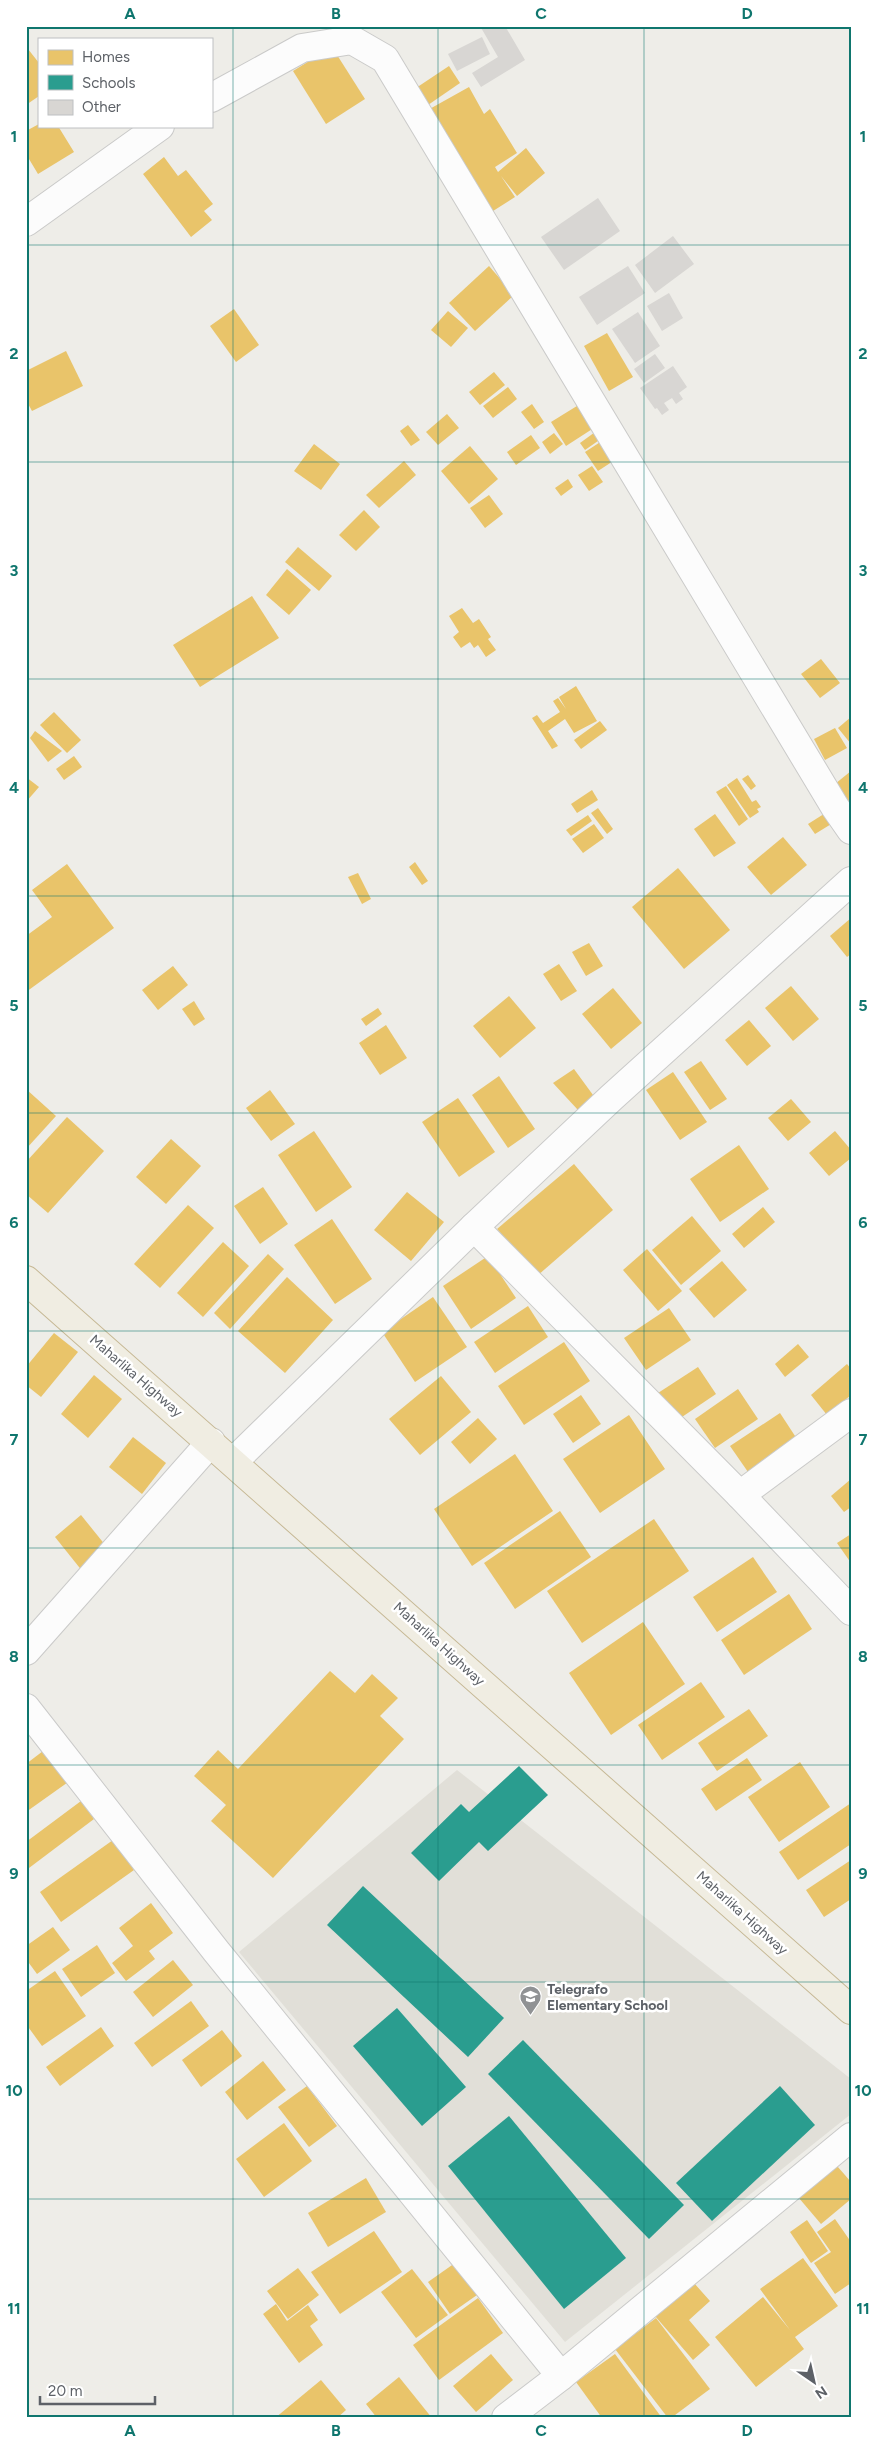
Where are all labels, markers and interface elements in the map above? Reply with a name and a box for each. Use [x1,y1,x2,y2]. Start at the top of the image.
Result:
text: A [124,4,136,23]
text: B [331,4,341,23]
text: C [535,4,547,23]
text: D [741,4,753,23]
legend [38,38,212,128]
text: Homes [82,48,130,66]
text: Schools [82,74,135,92]
text: Other [82,98,121,116]
text: 1 [11,127,17,146]
text: 1 [860,127,866,146]
text: 2 [9,344,19,363]
text: 2 [858,344,868,363]
text: 3 [10,561,19,580]
text: 3 [859,561,868,580]
text: 4 [9,778,19,797]
text: 4 [858,778,868,797]
text: 5 [9,996,19,1015]
text: 5 [858,996,868,1015]
text: 6 [9,1213,19,1232]
text: 6 [858,1213,868,1232]
street label: Maharlika Highway [86,1331,186,1421]
text: 7 [10,1430,19,1449]
text: 7 [859,1430,868,1449]
street label: Maharlika Highway [390,1598,489,1690]
text: 8 [9,1647,19,1666]
text: 8 [858,1647,868,1666]
text: 9 [9,1864,19,1883]
text: 9 [858,1864,868,1883]
street label: Maharlika Highway [693,1867,792,1959]
place label: Telegrafo Elementary School [547,1981,668,2014]
school or university icon: Telegrafo Elementary School [519,1985,543,2016]
text: 10 [5,2081,23,2100]
text: 10 [854,2081,872,2100]
text: 11 [7,2299,21,2318]
text: 11 [856,2299,870,2318]
north arrow [790,2356,840,2406]
scale bar [40,2374,155,2406]
text: 20 m [48,2382,82,2400]
text: N [812,2382,830,2402]
text: A [124,2421,136,2440]
text: B [331,2421,341,2440]
text: C [535,2421,547,2440]
text: D [741,2421,753,2440]

